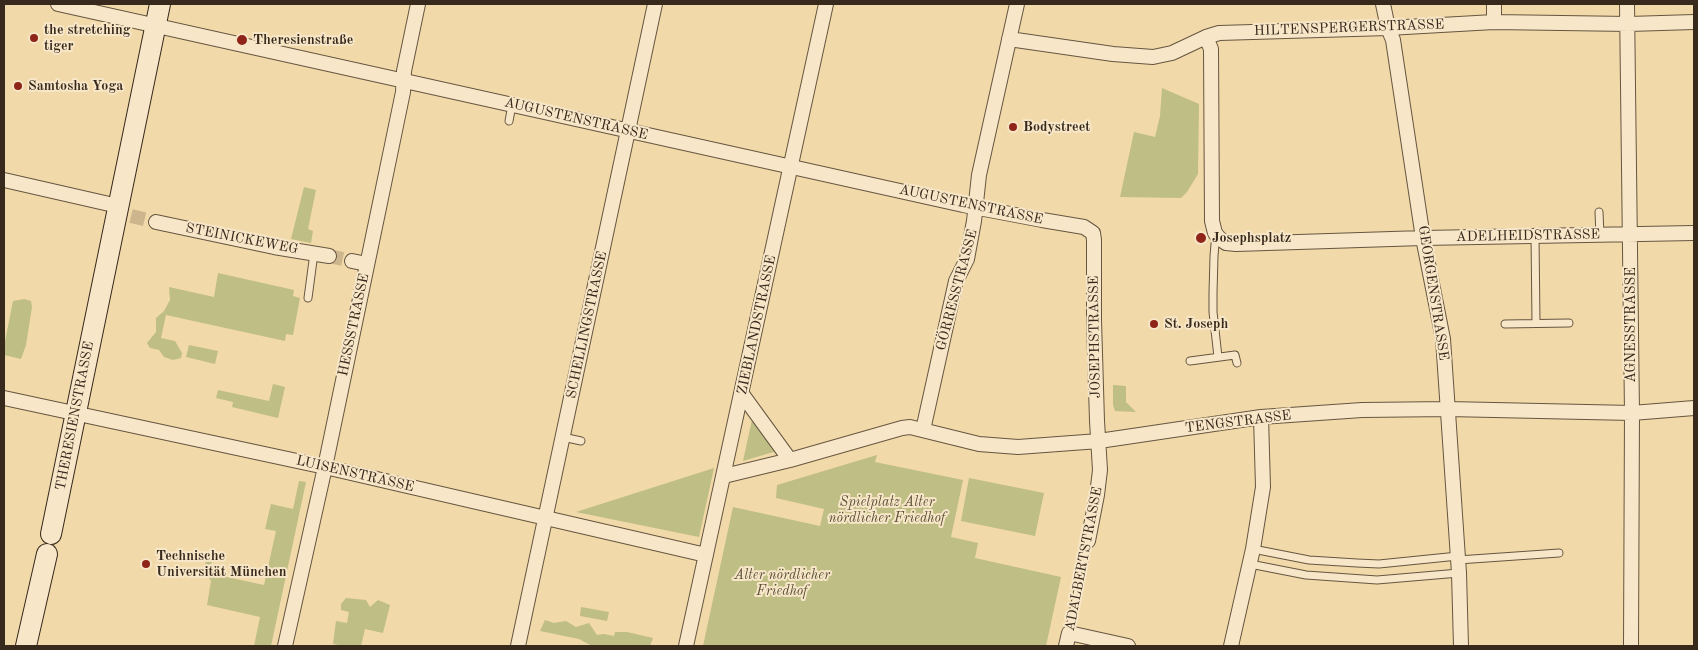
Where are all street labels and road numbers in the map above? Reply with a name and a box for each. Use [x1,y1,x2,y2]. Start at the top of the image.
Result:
street label: HILTENSPERGERSTRASSE [1254,16,1444,40]
street label: AUGUSTENSTRASSE [503,94,649,144]
street label: AUGUSTENSTRASSE [898,182,1044,228]
street label: STEINICKEWEG [184,220,300,258]
street label: GEORGENSTRASSE [1414,224,1452,362]
street label: ADELHEIDSTRASSE [1456,226,1600,246]
street label: GÖRRESSTRASSE [933,228,981,352]
street label: SCHELLINGSTRASSE [563,250,611,400]
street label: ZIEBLANDSTRASSE [734,254,780,396]
street label: AGNESSTRASSE [1623,267,1639,383]
street label: HESSSTRASSE [335,272,373,378]
street label: JOSEPHSTRASSE [1086,276,1104,398]
street label: THERESIENSTRASSE [52,340,98,492]
street label: TENGSTRASSE [1184,407,1292,437]
street label: LUISENSTRASSE [294,452,416,496]
street label: ADALBERTSTRASSE [1062,485,1106,633]

